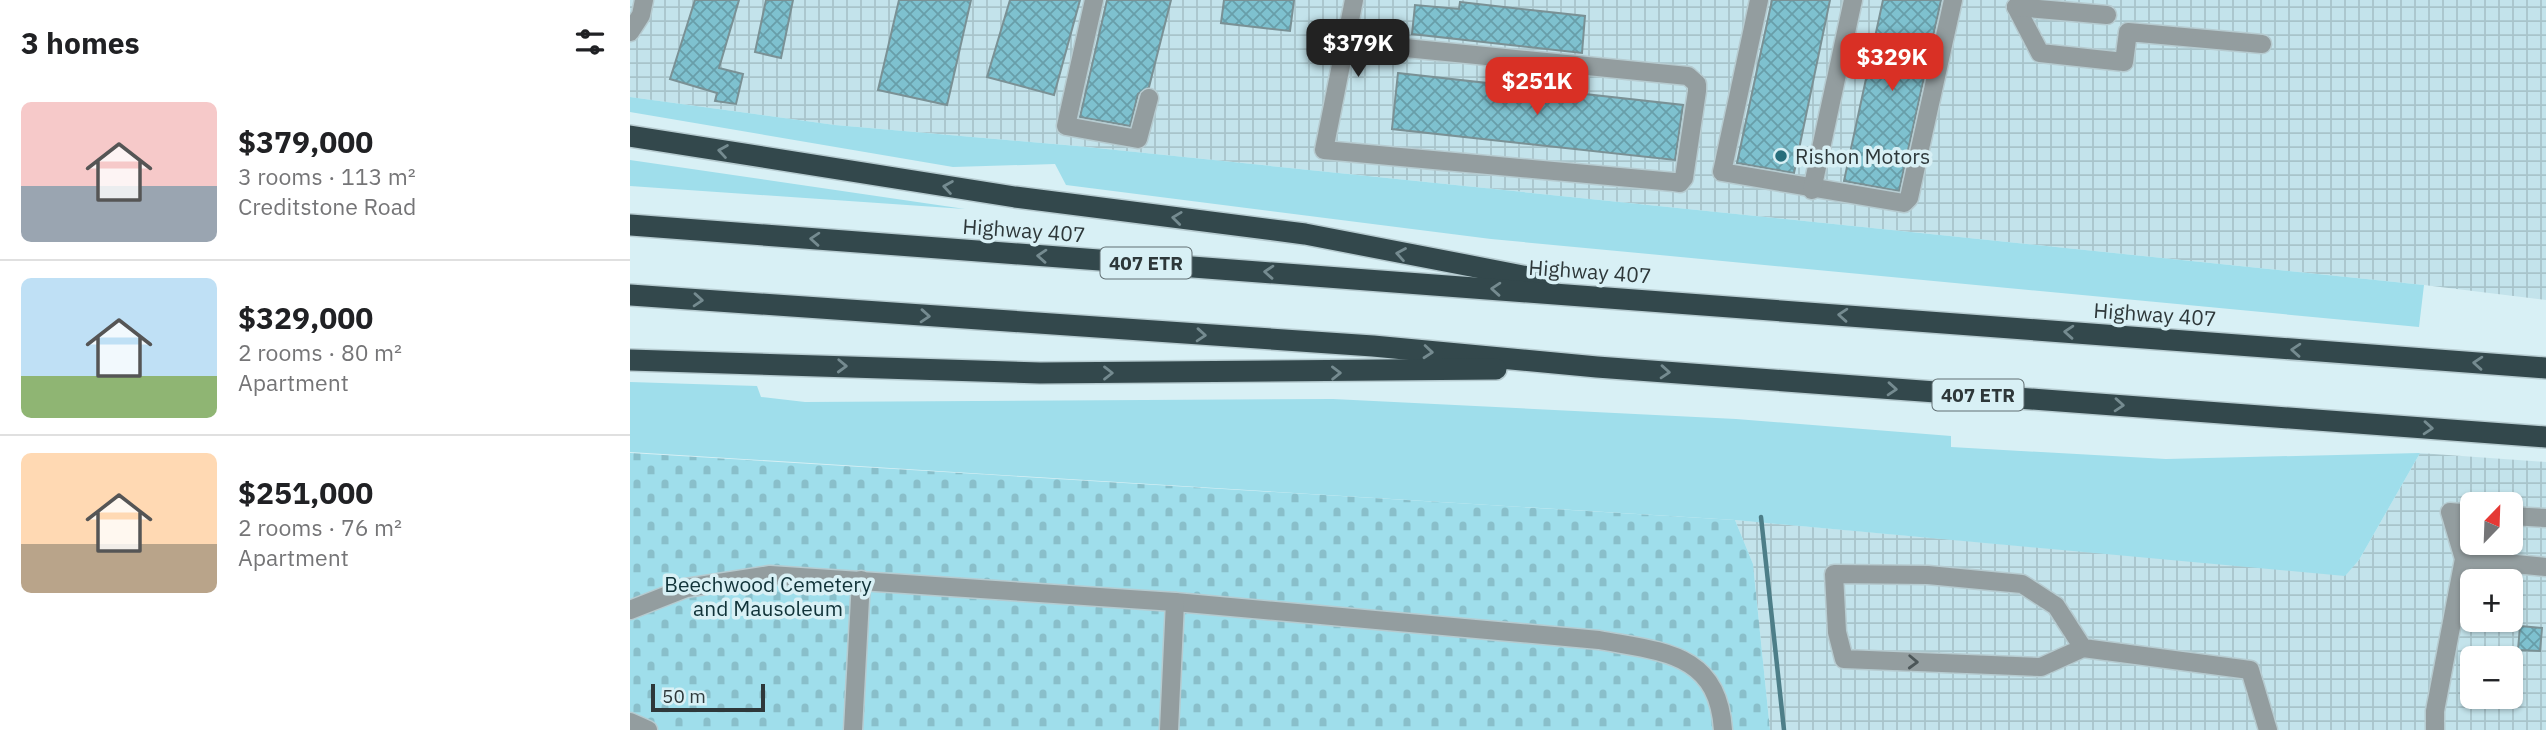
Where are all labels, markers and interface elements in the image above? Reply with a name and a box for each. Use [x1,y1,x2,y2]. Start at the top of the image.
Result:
pin: $379K [1309,20,1407,79]
text: 3 homes [21,23,140,62]
icon: filters [571,23,609,61]
text: $379K [1322,27,1394,57]
pin: $329K [1843,34,1941,93]
text: $329K [1856,41,1928,71]
pin: $251K [1488,58,1586,117]
text: $251K [1501,65,1573,95]
text: $379,000 [238,122,373,161]
icon: home [77,130,161,214]
place label: Rishon Motors [1795,142,1930,170]
one-way arrow [717,143,729,158]
marker: Rishon Motors [1773,148,1789,164]
text: 3 rooms · 113 m² [238,161,416,191]
one-way arrow [942,180,954,195]
text: Creditstone Road [238,191,416,221]
one-way arrow [1171,210,1183,225]
street label: Highway 407 [962,212,1086,248]
one-way arrow [809,232,820,247]
road number: 407 ETR [1100,247,1192,278]
one-way arrow [1036,248,1047,263]
one-way arrow [1395,248,1407,263]
street label: Highway 407 [1528,253,1652,289]
one-way arrow [1263,265,1274,280]
one-way arrow [1490,282,1501,297]
one-way arrow [693,292,704,307]
street label: Highway 407 [2093,296,2217,332]
text: $329,000 [238,298,373,337]
icon: home [77,306,161,390]
one-way arrow [920,308,931,323]
one-way arrow [1837,308,1848,323]
one-way arrow [2064,325,2075,340]
one-way arrow [1196,328,1207,343]
text: 2 rooms · 80 m² [238,337,402,367]
one-way arrow [2291,343,2302,358]
one-way arrow [1422,344,1434,359]
one-way arrow [2472,356,2483,371]
one-way arrow [837,358,848,374]
one-way arrow [1660,364,1671,379]
one-way arrow [1103,365,1114,381]
one-way arrow [1330,365,1341,380]
text: Apartment [238,367,349,397]
road number: 407 ETR [1932,380,2024,410]
one-way arrow [1886,381,1897,396]
one-way arrow [2113,397,2124,412]
one-way arrow [2423,420,2434,435]
text: $251,000 [238,473,373,512]
icon: home [77,481,161,565]
north arrow [2460,492,2524,555]
map controls [2460,492,2523,709]
text: 2 rooms · 76 m² [238,512,402,542]
text: Apartment [238,542,349,572]
button: + [2460,569,2523,632]
park label: Beechwood Cemetery and Mausoleum [664,570,872,622]
button: − [2460,646,2523,709]
one-way arrow [1907,654,1918,669]
scale bar [651,681,765,713]
text: 50 m [662,684,706,708]

